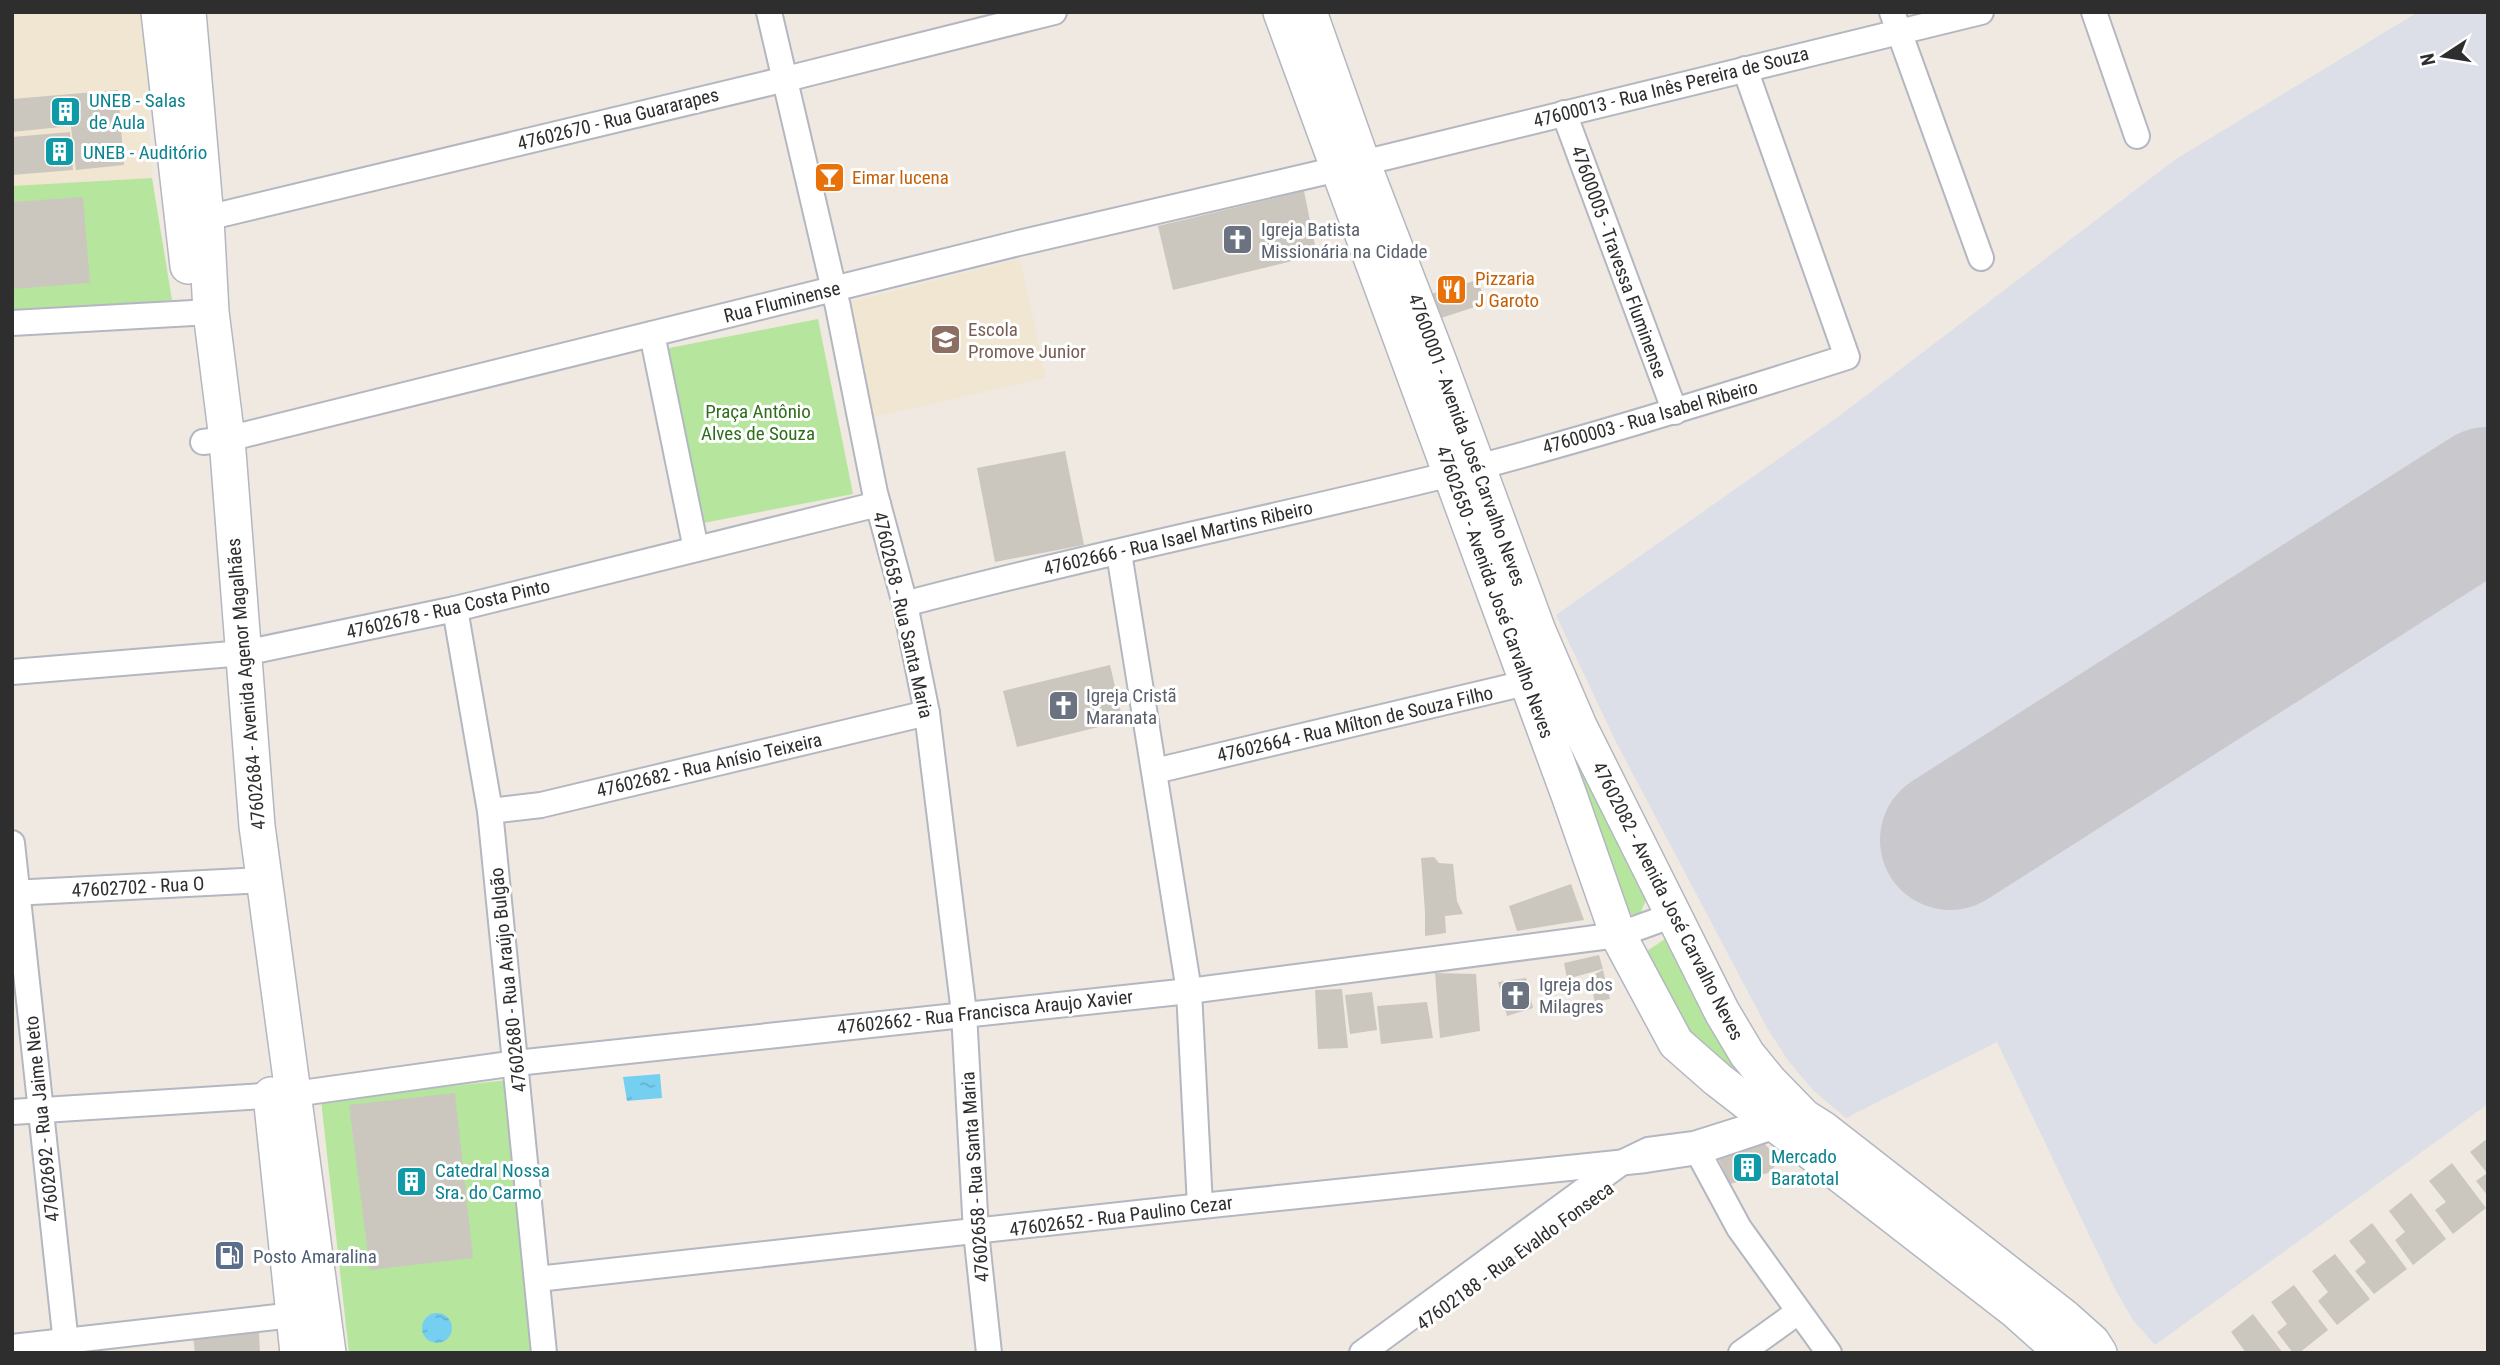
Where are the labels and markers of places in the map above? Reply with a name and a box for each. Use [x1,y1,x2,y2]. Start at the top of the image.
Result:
place label: UNEB - Salas de Aula [89,89,186,134]
building icon: UNEB - Salas de Aula [49,94,83,128]
building icon: UNEB - Auditório [43,135,77,169]
place label: UNEB - Auditório [83,141,207,164]
bar icon: Eimar lucena [812,160,846,194]
place label: Eimar lucena [852,166,949,189]
place label: Igreja Batista Missionária na Cidade [1261,218,1428,263]
church icon: Igreja Batista Missionária na Cidade [1221,223,1255,257]
place label: Pizzaria J Garoto [1475,267,1539,312]
restaurant icon: Pizzaria J Garoto [1435,272,1469,306]
place label: Escola Promove Junior [968,318,1086,363]
school or university icon: Escola Promove Junior [928,323,962,357]
place label: Igreja Cristã Maranata [1086,684,1177,729]
church icon: Igreja Cristã Maranata [1046,689,1080,723]
place label: Igreja dos Milagres [1539,973,1613,1018]
church icon: Igreja dos Milagres [1499,978,1533,1012]
place label: Mercado Baratotal [1771,1145,1839,1190]
building icon: Mercado Baratotal [1731,1150,1765,1184]
place label: Catedral Nossa Sra. do Carmo [435,1159,550,1204]
building icon: Catedral Nossa Sra. do Carmo [395,1164,429,1198]
fuel station icon: Posto Amaralina [213,1239,247,1273]
place label: Posto Amaralina [253,1245,377,1268]

